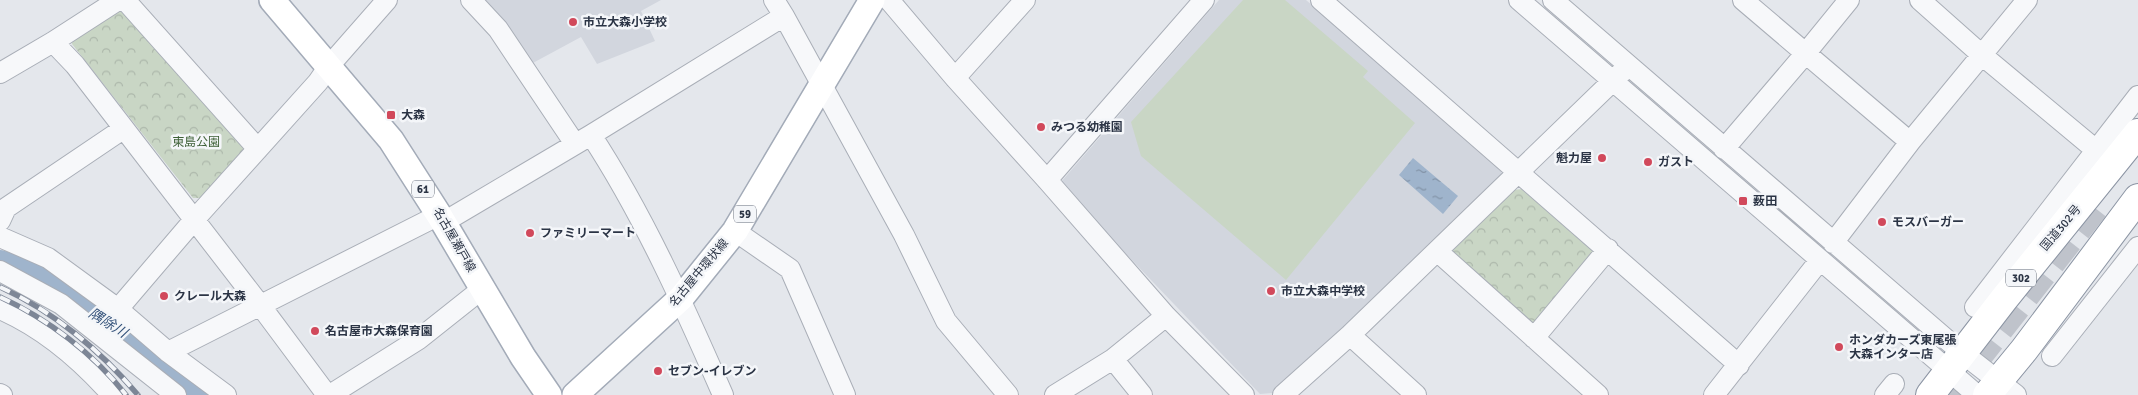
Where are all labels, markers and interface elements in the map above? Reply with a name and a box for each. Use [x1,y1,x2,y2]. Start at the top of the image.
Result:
place label: 市立大森小学校 [583,15,667,30]
marker: 市立大森小学校 [567,16,579,28]
place label: 大森 [401,108,425,123]
marker: 大森 [385,109,397,121]
place label: みつる幼稚園 [1051,120,1123,135]
marker: みつる幼稚園 [1035,121,1047,133]
park label: 東島公園 [172,135,220,150]
place label: 魁力屋 [1556,151,1592,166]
marker: 魁力屋 [1596,152,1608,164]
place label: ガスト [1658,155,1694,170]
marker: ガスト [1642,156,1654,168]
road number: 61 [412,180,434,198]
place label: 薮田 [1753,194,1777,209]
marker: 薮田 [1737,195,1749,207]
street label: 国道302号 [2037,202,2085,254]
street label: 名古屋瀬戸線 [430,205,478,275]
road number: 59 [734,205,756,222]
place label: モスバーガー [1892,215,1964,230]
marker: モスバーガー [1876,216,1888,228]
place label: ファミリーマート [540,226,636,241]
marker: ファミリーマート [524,227,536,239]
street label: 名古屋中環状線 [666,236,732,310]
road number: 302 [2006,270,2036,286]
place label: 市立大森中学校 [1281,284,1365,299]
marker: 市立大森中学校 [1265,285,1277,297]
place label: クレール大森 [174,289,246,304]
marker: クレール大森 [158,290,170,302]
water label: 隅除川 [86,305,132,342]
place label: 名古屋市大森保育園 [325,324,433,339]
marker: 名古屋市大森保育園 [309,325,321,337]
place label: ホンダカーズ東尾張 大森インター店 [1849,333,1956,362]
marker: ホンダカーズ東尾張 大森インター店 [1833,341,1845,353]
place label: セブン-イレブン [668,364,757,379]
marker: セブン-イレブン [652,365,664,377]

